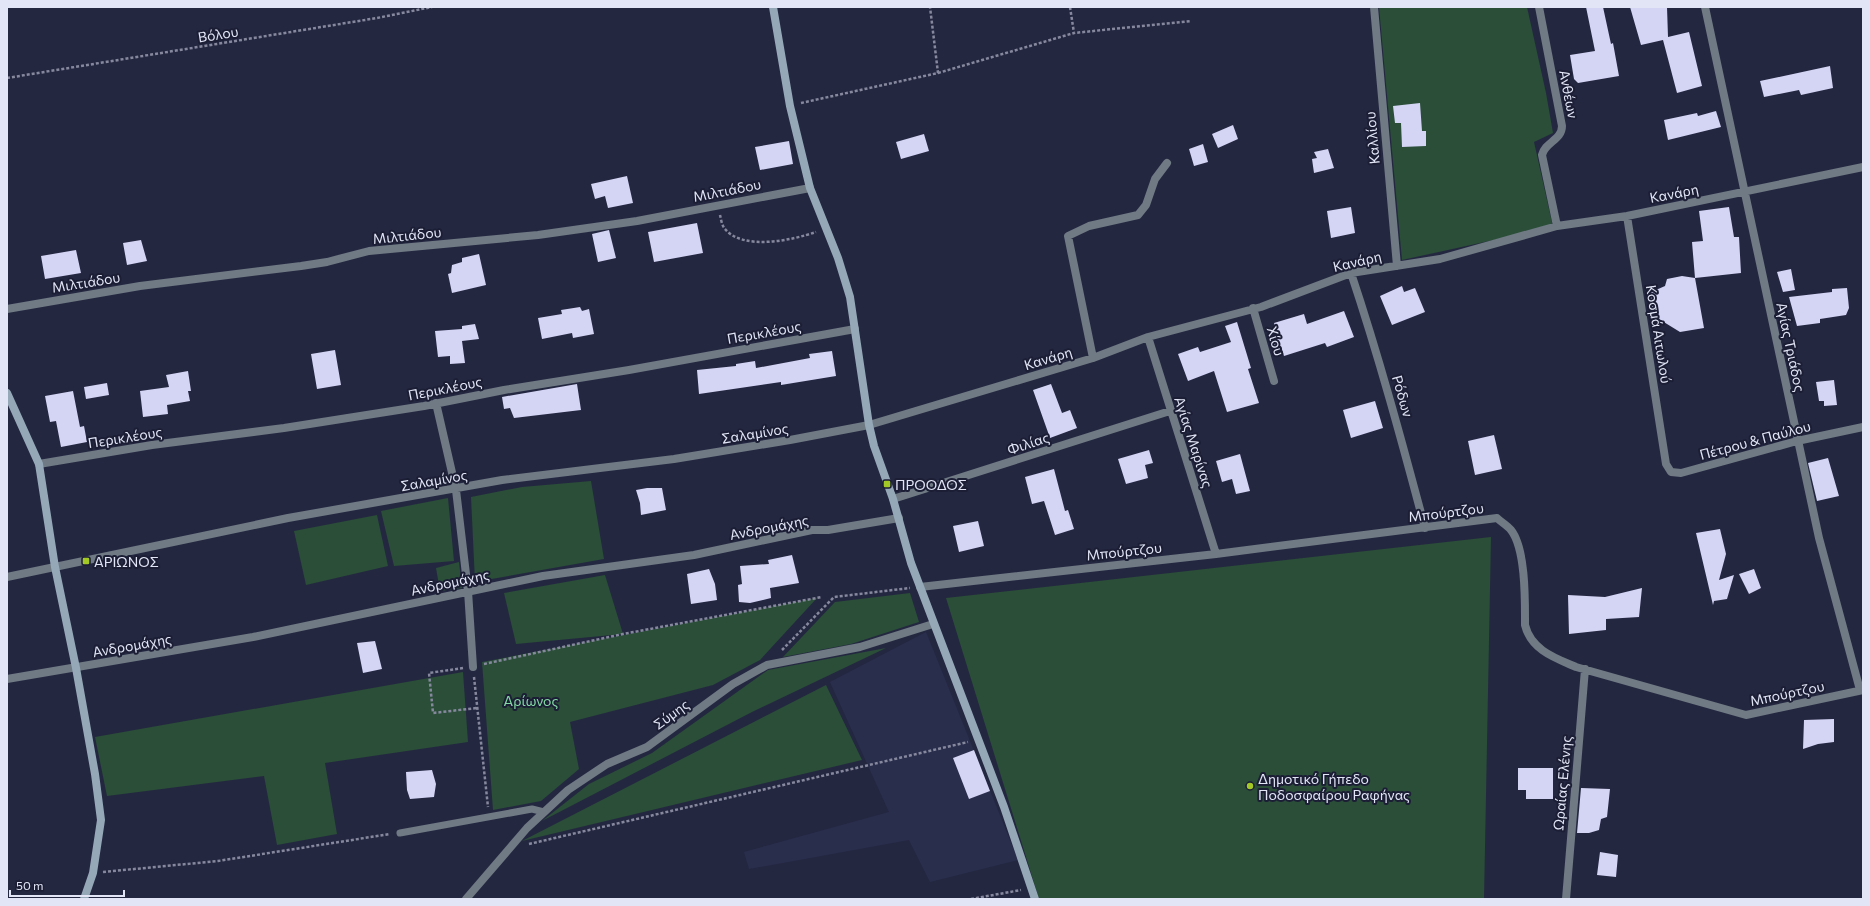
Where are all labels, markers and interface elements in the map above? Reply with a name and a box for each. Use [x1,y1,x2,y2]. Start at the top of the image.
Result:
street label: Βόλου [197,22,240,46]
street label: Ανθέων [1556,68,1582,120]
street label: Καλλίου [1361,111,1383,165]
street label: Μιλτιάδου [692,175,763,205]
street label: Κανάρη [1648,180,1700,206]
street label: Μιλτιάδου [372,223,442,247]
street label: Κανάρη [1331,247,1383,275]
street label: Μιλτιάδου [51,268,121,296]
street label: Κοσμά Αιτωλού [1643,284,1675,385]
street label: Αγίας Τριάδος [1773,301,1809,393]
street label: Περικλέους [726,317,802,347]
street label: Χίου [1264,324,1289,358]
street label: Κανάρη [1022,343,1074,373]
street label: Περικλέους [407,372,484,404]
street label: Ρόδων [1389,373,1417,419]
street label: Αγίας Μαρίνας [1171,394,1217,490]
street label: Πέτρου & Παύλου [1698,417,1813,463]
street label: Σαλαμίνος [720,419,790,447]
street label: Περικλέους [87,423,163,451]
street label: Φιλίας [1005,428,1051,458]
street label: Σαλαμίνος [399,466,469,494]
place label: ΠΡΟΟΔΟΣ [895,476,967,493]
marker: ΠΡΟΟΔΟΣ [882,479,892,489]
street label: Μπούρτζου [1407,499,1485,525]
street label: Ανδρομάχης [728,511,810,543]
street label: Μπούρτζου [1085,539,1163,563]
place label: ΑΡΙΩΝΟΣ [94,553,159,570]
marker: ΑΡΙΩΝΟΣ [81,556,91,566]
street label: Ανδρομάχης [409,565,491,599]
street label: Ανδρομάχης [91,630,173,660]
street label: Μπούρτζου [1748,677,1826,709]
park label: Αρίωνος [504,692,558,709]
street label: Σύμης [650,695,692,733]
street label: Ωραίας Ελένης [1549,735,1575,831]
place label: Δημοτικό Γήπεδο Ποδοσφαίρου Ραφήνας [1258,770,1410,803]
marker: Δημοτικό Γήπεδο Ποδοσφαίρου Ραφήνας [1245,781,1255,791]
scale bar [10,872,124,898]
text: 50 m [16,878,44,892]

